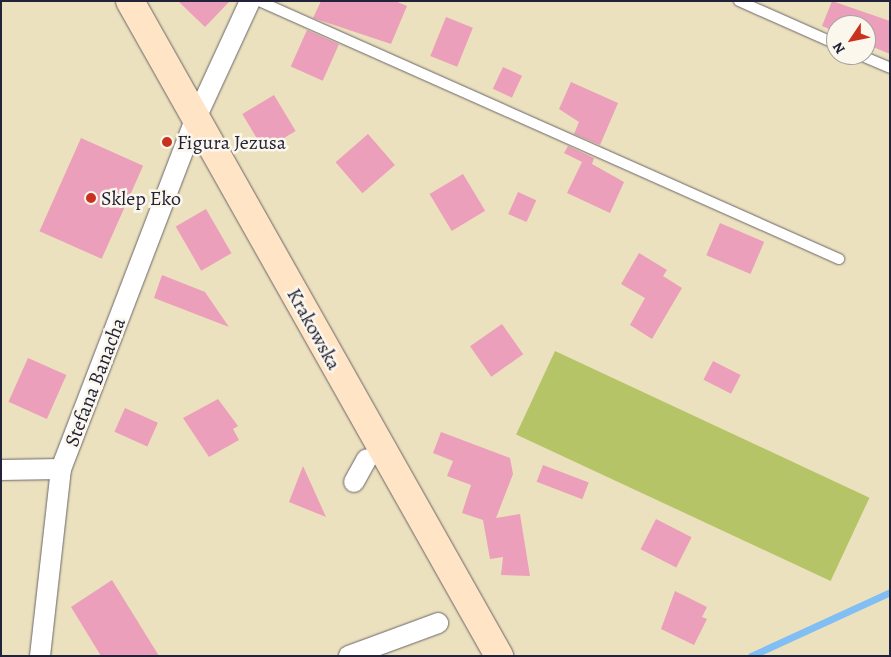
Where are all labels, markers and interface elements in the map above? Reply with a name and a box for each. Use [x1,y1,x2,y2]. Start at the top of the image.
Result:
north arrow [826,15,876,65]
text: N [828,39,850,58]
place label: Figura Jezusa [177,130,286,154]
marker: Figura Jezusa [161,136,173,148]
place label: Sklep Eko [101,186,181,210]
marker: Sklep Eko [85,192,97,204]
street label: Krakowska [282,284,346,374]
street label: Stefana Banacha [59,314,131,450]

